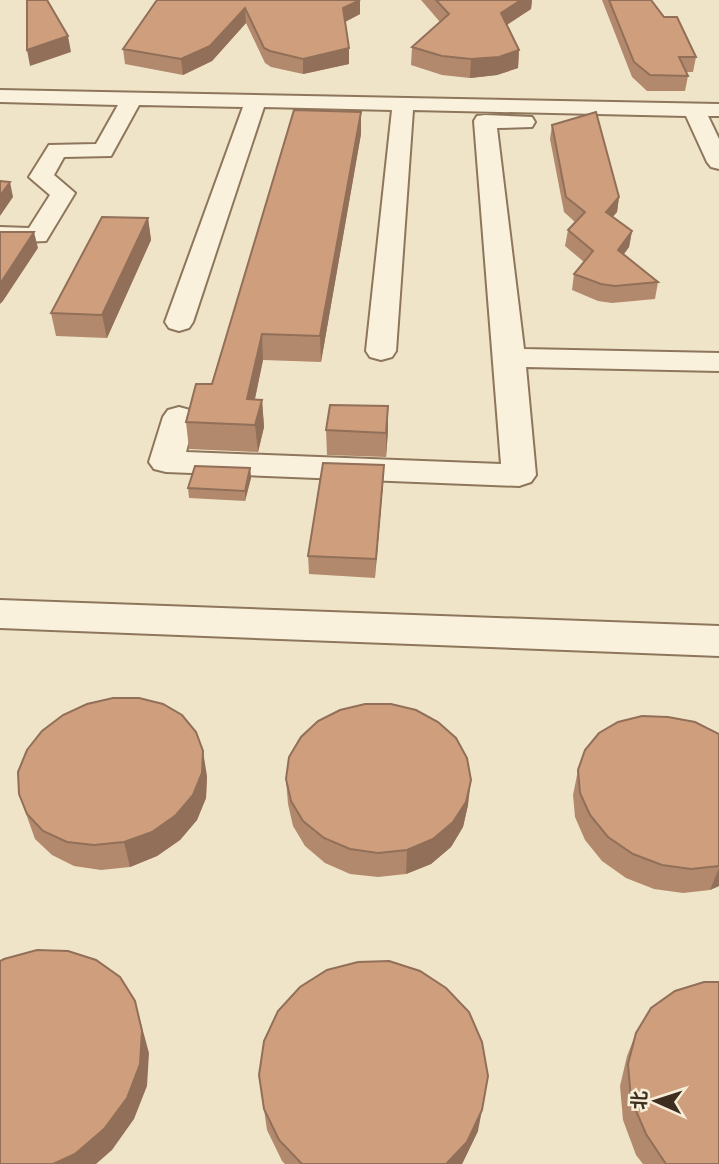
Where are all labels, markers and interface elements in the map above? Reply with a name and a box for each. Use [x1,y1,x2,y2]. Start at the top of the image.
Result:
north arrow [621,1066,691,1136]
text: 北 [628,1090,652,1110]

